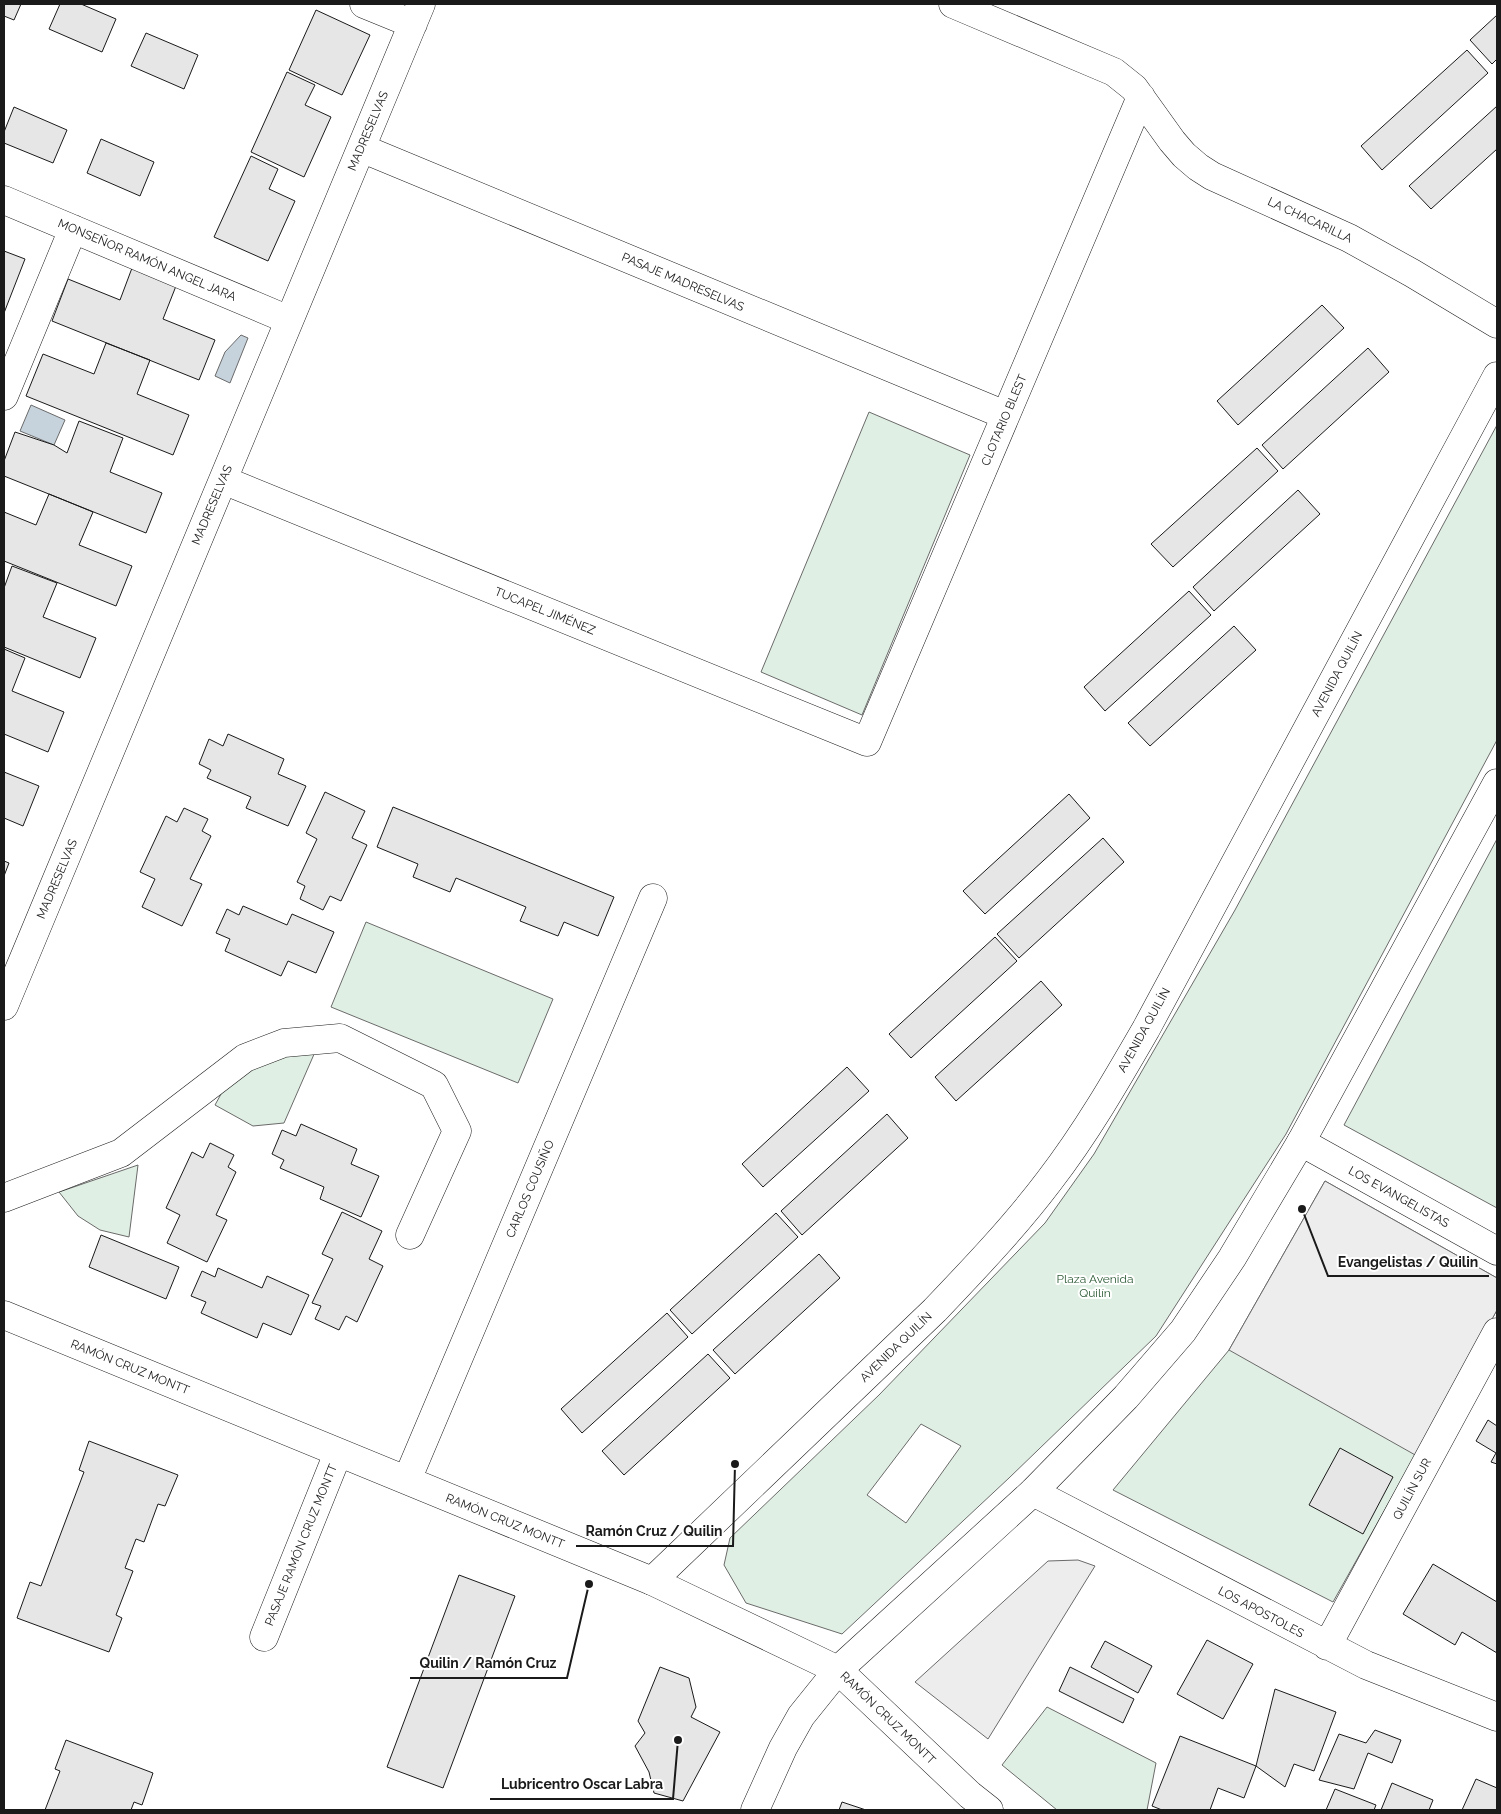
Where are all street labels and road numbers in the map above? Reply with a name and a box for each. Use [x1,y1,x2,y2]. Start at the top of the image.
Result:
street label: MADRESELVAS [345,89,391,173]
street label: LA CHACARILLA [1265,194,1355,246]
street label: MONSEÑOR RAMÓN ANGEL JARA [56,216,238,304]
street label: PASAJE MADRESELVAS [620,250,746,314]
street label: CLOTARIO BLEST [978,372,1030,468]
street label: MADRESELVAS [189,463,235,547]
street label: TUCAPEL JIMÉNEZ [493,584,598,638]
street label: AVENIDA QUILÍN [1309,629,1365,719]
street label: MADRESELVAS [34,837,80,921]
street label: AVENIDA QUILÍN [1115,985,1173,1075]
street label: CARLOS COUSIÑO [503,1138,557,1240]
street label: LOS EVANGELISTAS [1346,1163,1452,1231]
street label: AVENIDA QUILÍN [857,1309,935,1385]
street label: RAMÓN CRUZ MONTT [69,1337,192,1398]
street label: QUILÍN SUR [1390,1456,1434,1522]
street label: PASAJE RAMÓN CRUZ MONTT [262,1461,340,1628]
street label: RAMÓN CRUZ MONTT [444,1491,567,1552]
street label: LOS APOSTOLES [1216,1584,1306,1640]
street label: RAMÓN CRUZ MONTT [837,1669,939,1768]

